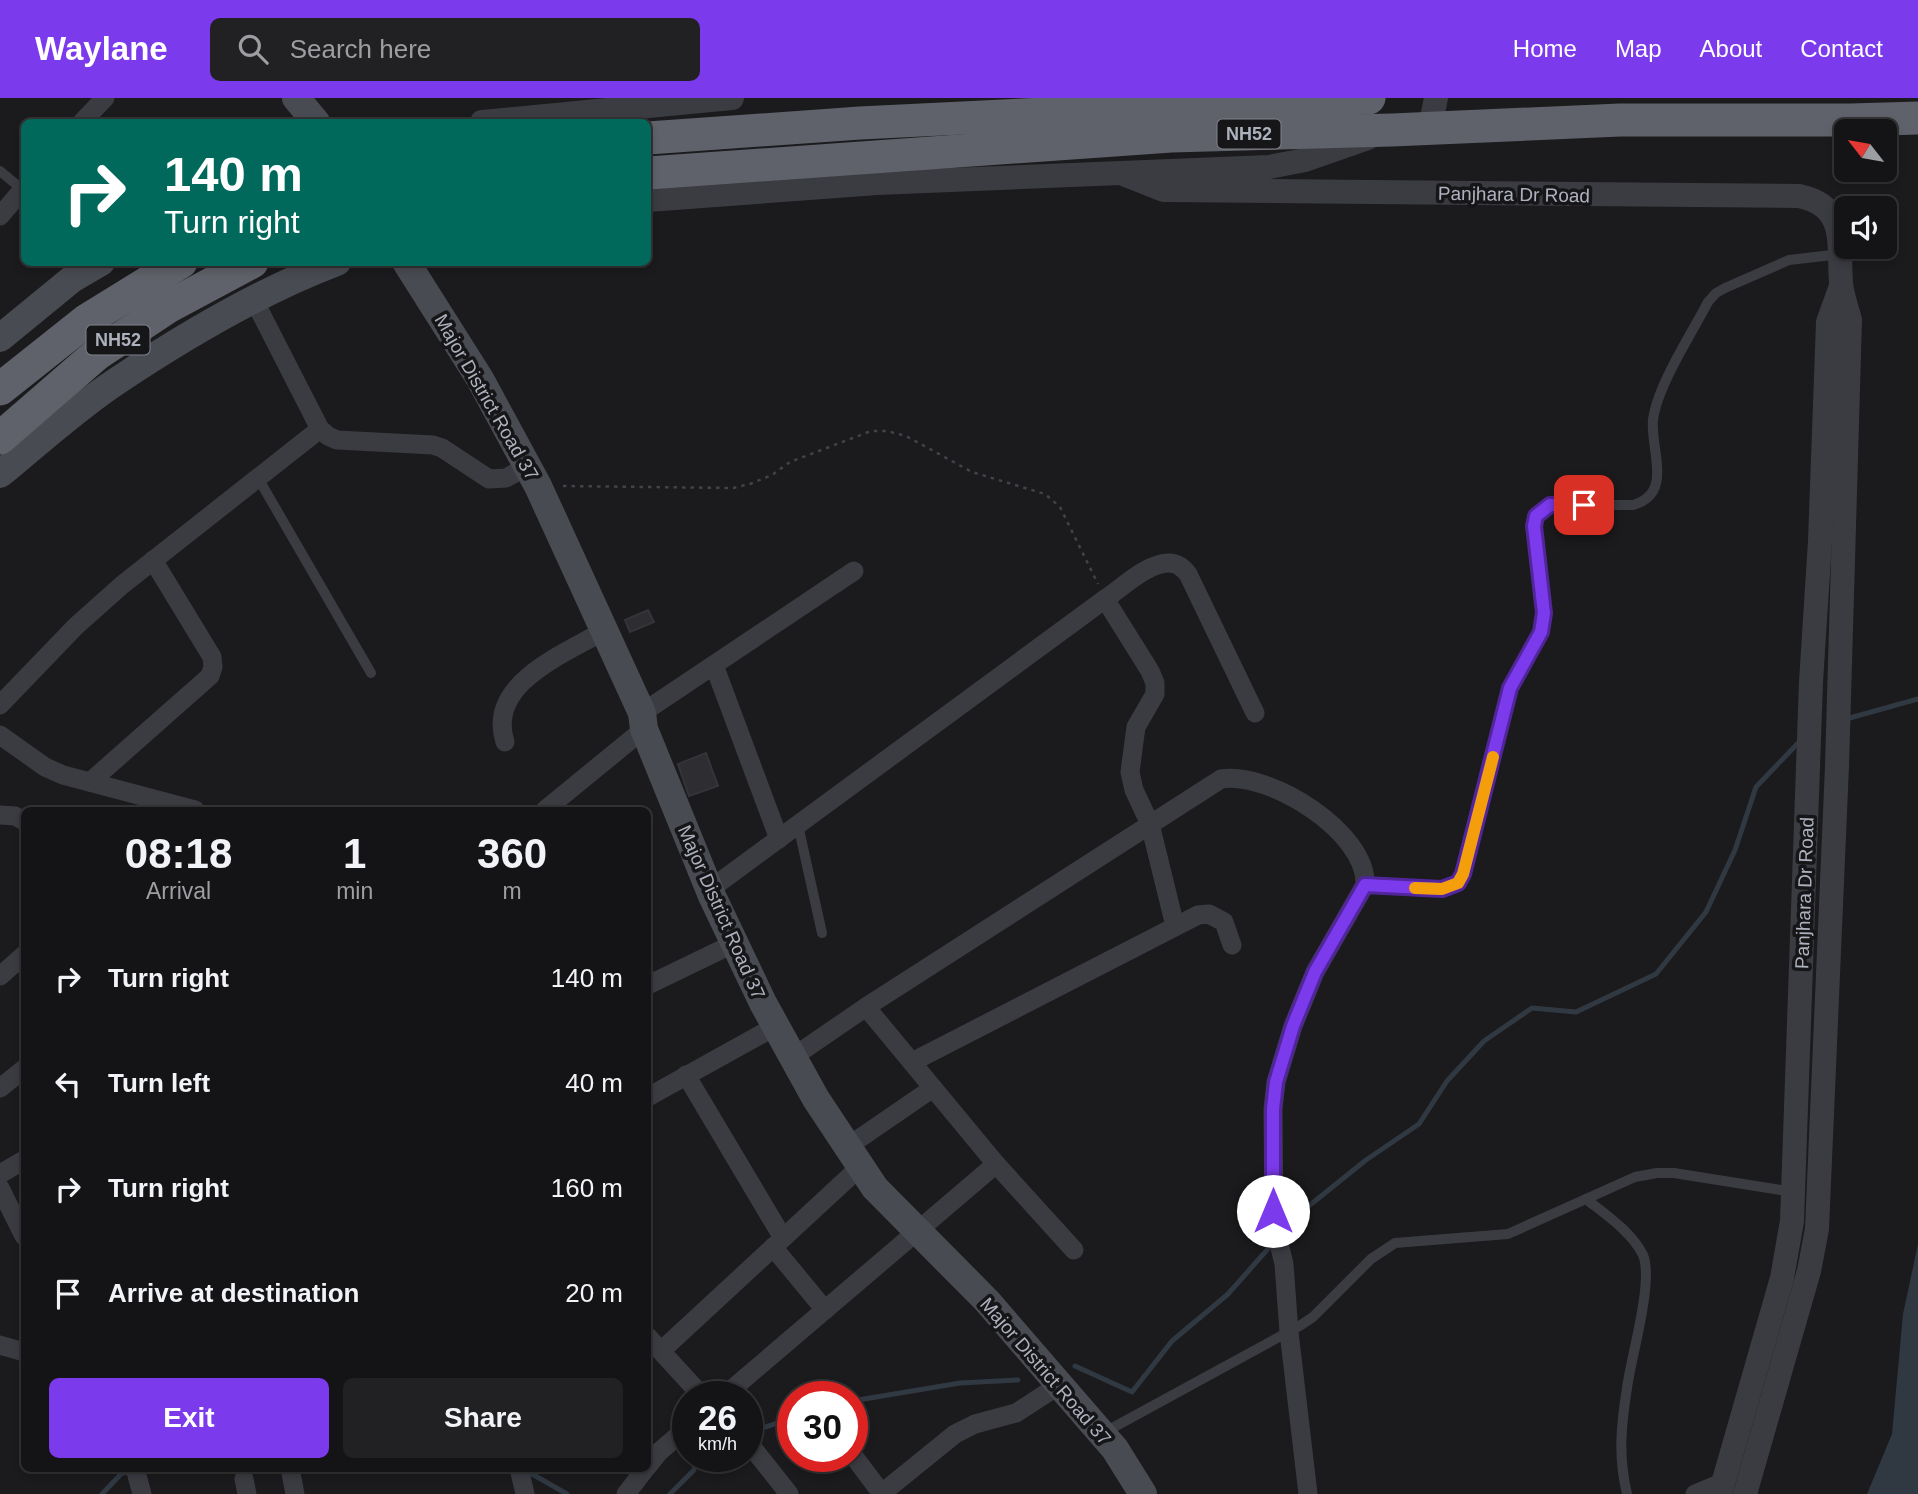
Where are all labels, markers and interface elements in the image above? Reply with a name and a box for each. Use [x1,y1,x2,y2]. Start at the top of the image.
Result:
search box [210,18,700,81]
text: Waylane [35,30,168,67]
icon: search [234,30,272,68]
text: Search here [290,34,431,64]
text: Home [1513,35,1577,62]
text: Map [1615,35,1662,62]
text: About [1700,35,1762,62]
text: Contact [1800,35,1883,62]
north arrow [1834,119,1897,182]
map controls [1834,119,1897,259]
road number: NH52 [1218,120,1280,149]
icon: right [49,147,140,238]
text: 140 m [164,147,303,201]
street label: Panjhara Dr Road [1438,183,1590,206]
button: sound [1834,196,1897,259]
text: Turn right [164,204,300,240]
street label: Major District Road 37 [430,311,543,484]
road number: NH52 [86,326,150,354]
pin [1554,475,1614,535]
icon: arrive [1565,486,1603,524]
street label: Panjhara Dr Road [1791,817,1818,969]
street label: Major District Road 37 [674,822,769,1002]
text: 08:18 [125,830,232,877]
text: 1 [343,830,366,877]
text: 360 [477,830,547,877]
text: Arrival [146,878,211,904]
text: min [336,878,373,904]
text: m [503,878,522,904]
icon: right [49,960,87,998]
text: Turn right [108,963,229,993]
text: 140 m [551,963,623,993]
icon: left [49,1065,87,1103]
text: Turn left [108,1068,210,1098]
text: 40 m [565,1068,623,1098]
icon: right [49,1170,87,1208]
text: Turn right [108,1173,229,1203]
text: 160 m [551,1173,623,1203]
position arrow [1236,1174,1310,1248]
icon: arrive [49,1275,87,1313]
text: Arrive at destination [108,1278,359,1308]
text: 20 m [565,1278,623,1308]
street label: Major District Road 37 [976,1294,1115,1449]
button: Exit [49,1378,329,1458]
button: Share [343,1378,623,1458]
speed limit sign: 30 [777,1381,868,1472]
text: 26 [698,1398,737,1437]
text: km/h [698,1434,737,1454]

